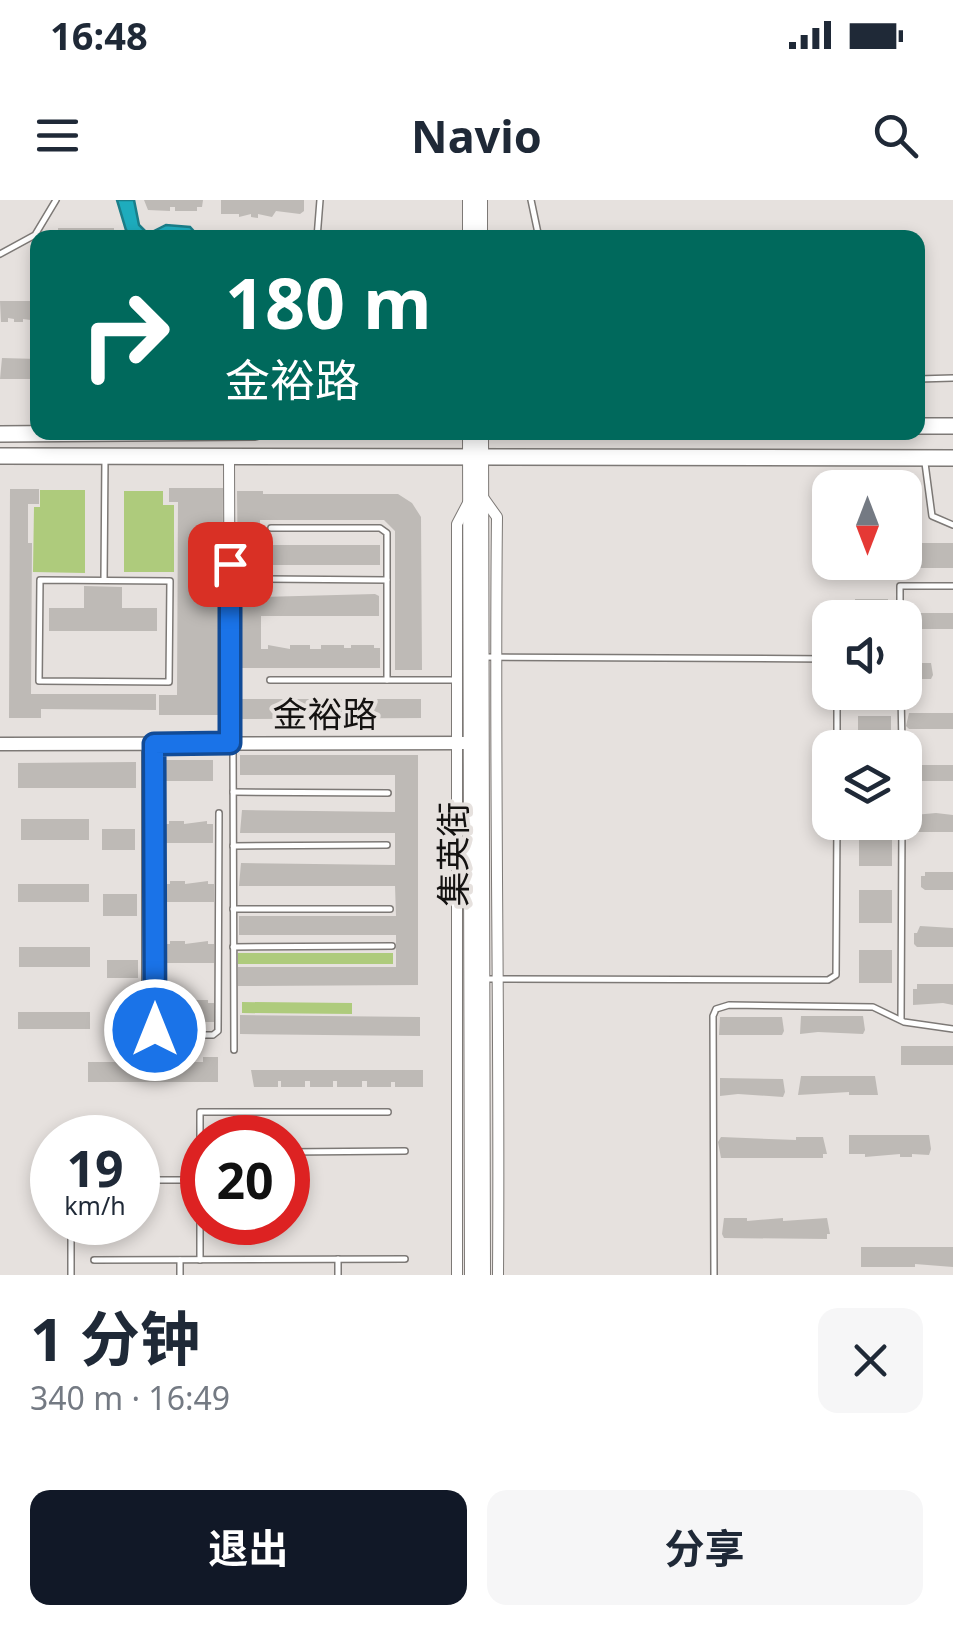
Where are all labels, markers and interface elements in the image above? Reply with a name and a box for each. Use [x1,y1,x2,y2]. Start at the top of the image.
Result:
text: 16:48 [50,9,148,61]
text: Navio [411,105,542,166]
icon: menu [30,108,85,163]
icon: search [868,108,923,163]
text: 180 m [225,254,432,350]
icon: right [60,270,190,400]
text: 金裕路 [225,349,360,410]
north arrow [812,470,922,580]
map controls [812,470,922,840]
pin [188,522,273,607]
icon: arrive [203,537,258,592]
button: sound [812,600,922,710]
street label: 金裕路 [272,690,378,737]
button: layers [812,730,922,840]
street label: 集英街 [429,801,476,907]
position arrow [103,978,207,1082]
speed limit sign: 20 [180,1115,310,1245]
text: 19 [66,1134,124,1202]
text: km/h [64,1188,126,1222]
text: 1 分钟 [30,1297,200,1379]
button: close [818,1308,923,1413]
text: 340 m · 16:49 [30,1376,230,1419]
button: 退出 [30,1490,467,1605]
button: 分享 [487,1490,923,1605]

